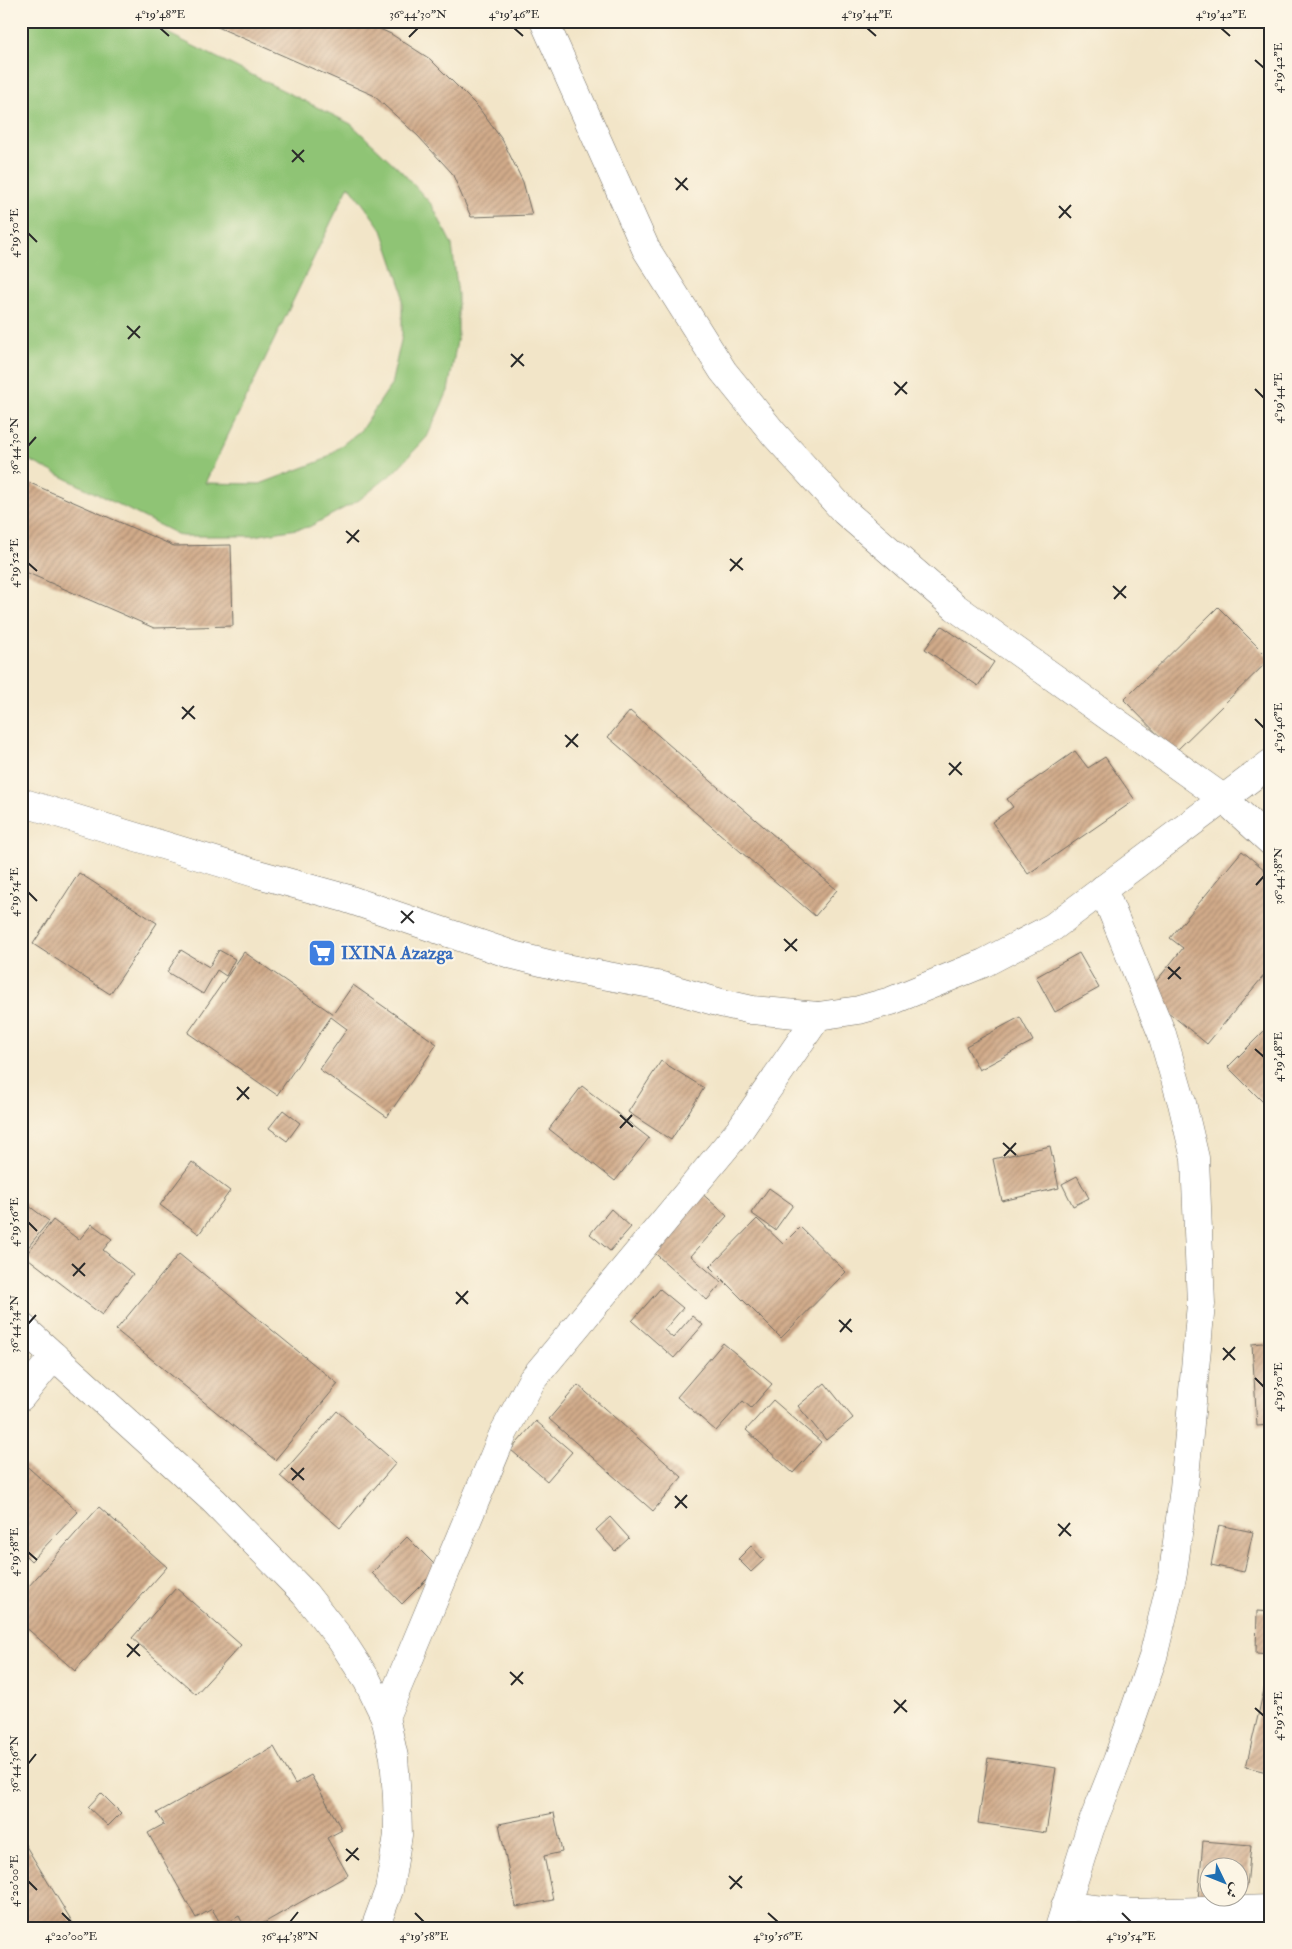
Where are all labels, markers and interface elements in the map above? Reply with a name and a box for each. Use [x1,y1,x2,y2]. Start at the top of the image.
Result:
text: 4°19'48"E [135,7,185,22]
text: 36°44'30"N [389,7,447,22]
text: 4°19'46"E [489,7,540,22]
text: 4°19'44"E [842,7,893,22]
text: 4°19'42"E [1196,7,1247,22]
text: 4°19'42"E [1271,42,1286,93]
text: 4°19'50"E [7,208,22,258]
text: 4°19'44"E [1271,372,1286,423]
text: 36°44'30"N [7,417,22,475]
text: 4°19'52"E [7,538,22,588]
text: 4°19'46"E [1271,702,1286,753]
text: 36°44'38"N [1271,847,1286,905]
text: 4°19'54"E [7,867,22,917]
supermarket icon: IXINA Azazga [307,938,337,968]
place label: IXINA Azazga [341,942,454,965]
text: 4°19'48"E [1271,1032,1286,1082]
text: 4°19'56"E [7,1197,22,1247]
text: 36°44'34"N [7,1295,22,1353]
text: 4°19'50"E [1271,1362,1286,1412]
text: 4°19'58"E [7,1527,22,1576]
text: 4°19'52"E [1271,1691,1286,1741]
text: 36°44'36"N [7,1735,22,1793]
text: 4°20'00"E [7,1855,22,1907]
north arrow [1200,1856,1250,1906]
text: ش [1222,1880,1244,1901]
text: 4°20'00"E [45,1929,97,1944]
text: 36°44'38"N [261,1929,319,1944]
text: 4°19'58"E [400,1929,449,1944]
text: 4°19'56"E [753,1929,803,1944]
text: 4°19'54"E [1106,1929,1156,1944]

